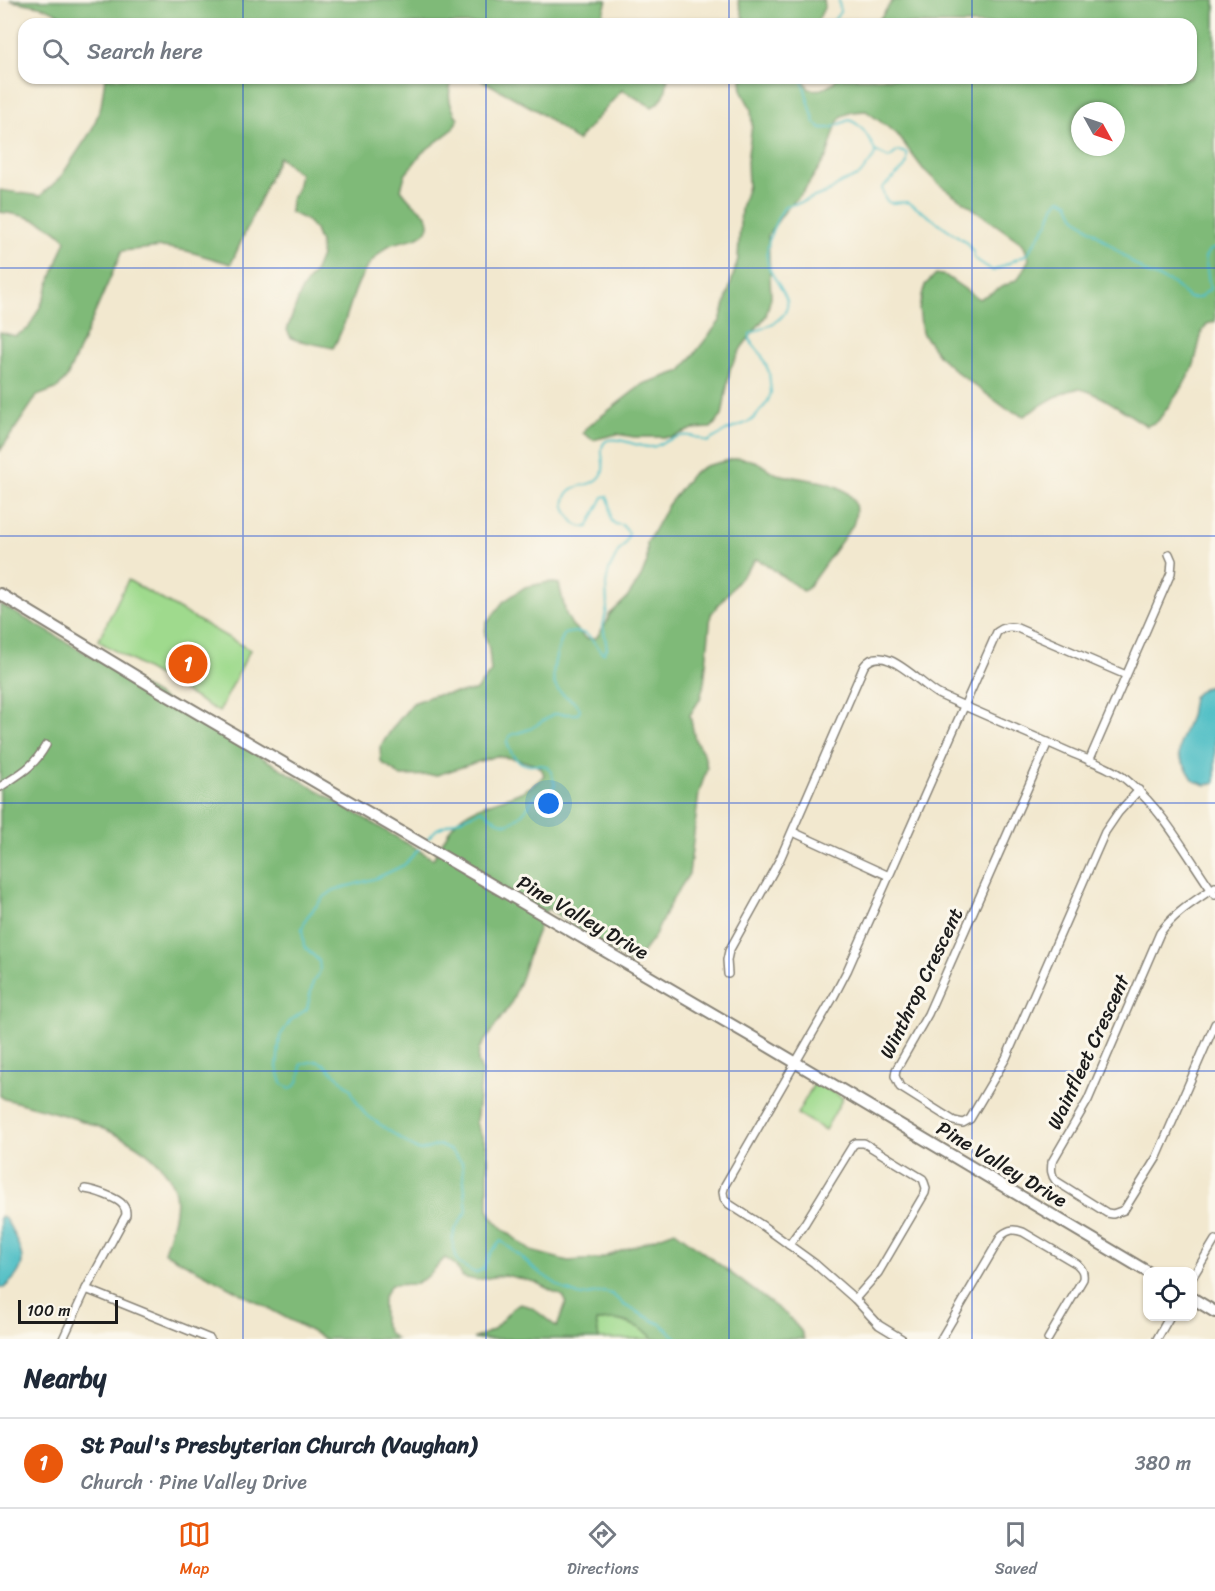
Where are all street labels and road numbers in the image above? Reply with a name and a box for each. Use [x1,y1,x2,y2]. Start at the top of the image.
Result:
street label: Pine Valley Drive [510,865,656,970]
street label: Winthrop Crescent [870,901,973,1065]
street label: Wainfleet Crescent [1037,968,1140,1136]
street label: Pine Valley Drive [929,1111,1074,1218]

